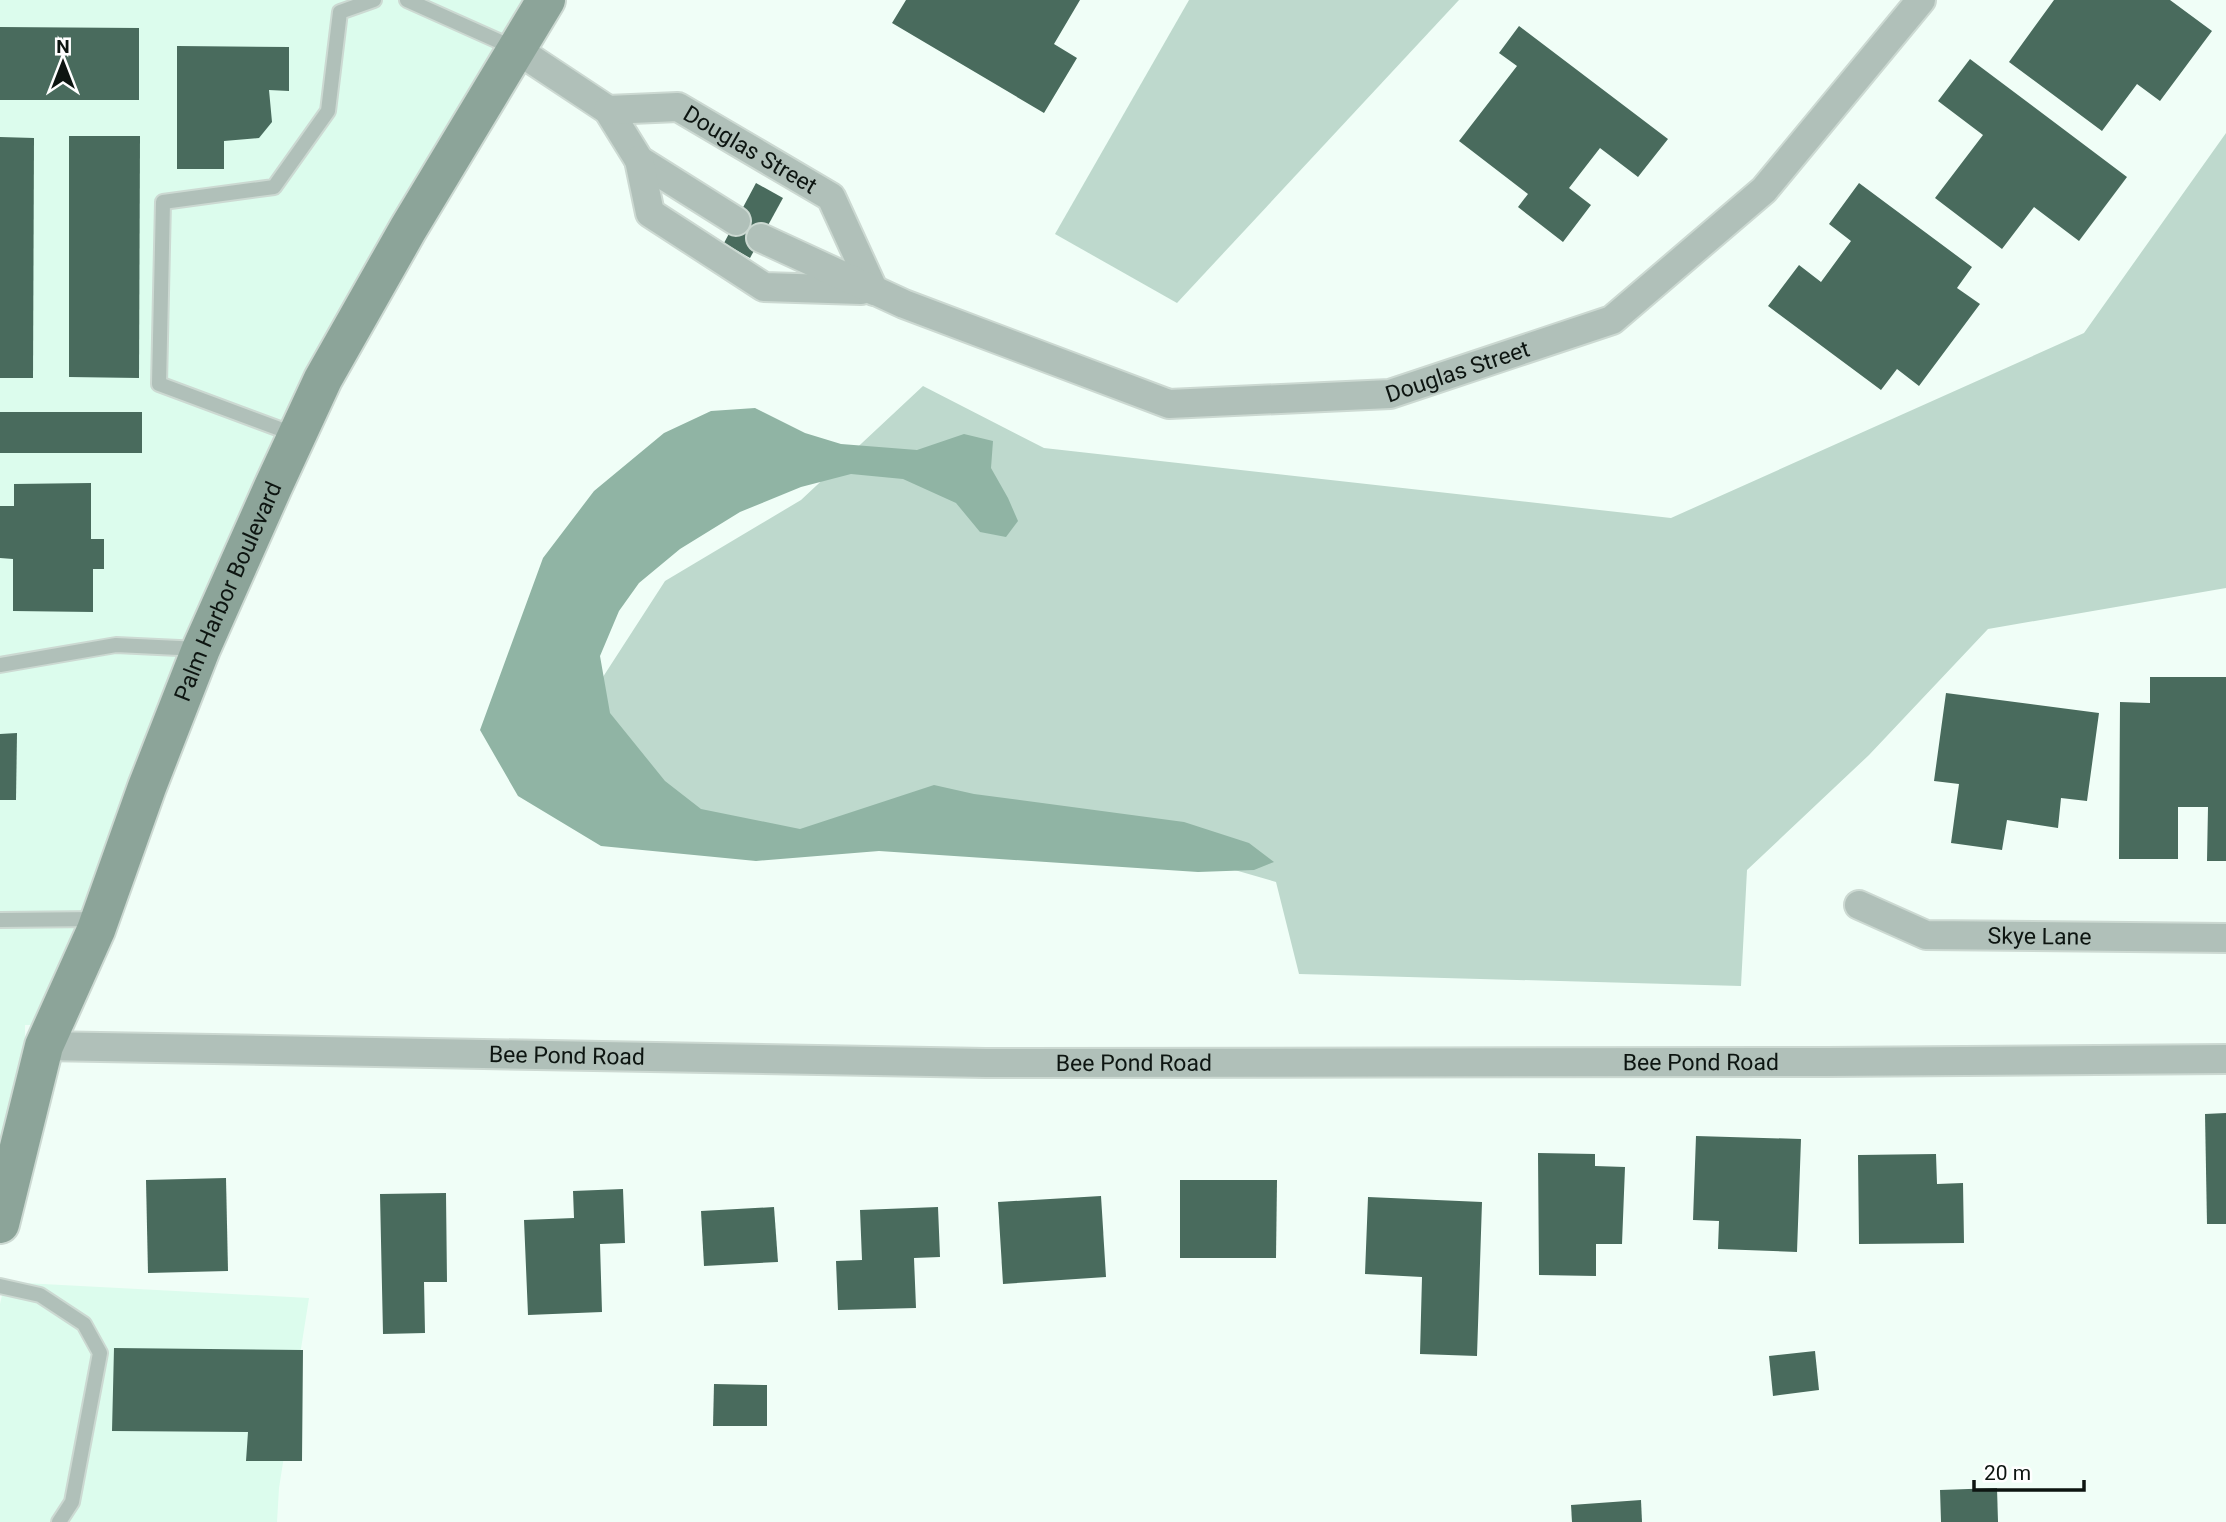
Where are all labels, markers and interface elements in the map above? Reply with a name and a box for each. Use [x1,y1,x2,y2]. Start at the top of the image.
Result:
north arrow [28,28,98,98]
text: N [56,35,70,58]
street label: Douglas Street [679,100,822,199]
street label: Douglas Street [1382,335,1533,408]
street label: Palm Harbor Boulevard [168,477,287,705]
street label: Skye Lane [1988,922,2092,950]
street label: Bee Pond Road [489,1041,645,1070]
street label: Bee Pond Road [1056,1049,1212,1076]
street label: Bee Pond Road [1623,1049,1779,1076]
scale bar [1974,1448,2084,1492]
text: 20 m [1984,1461,2031,1485]

